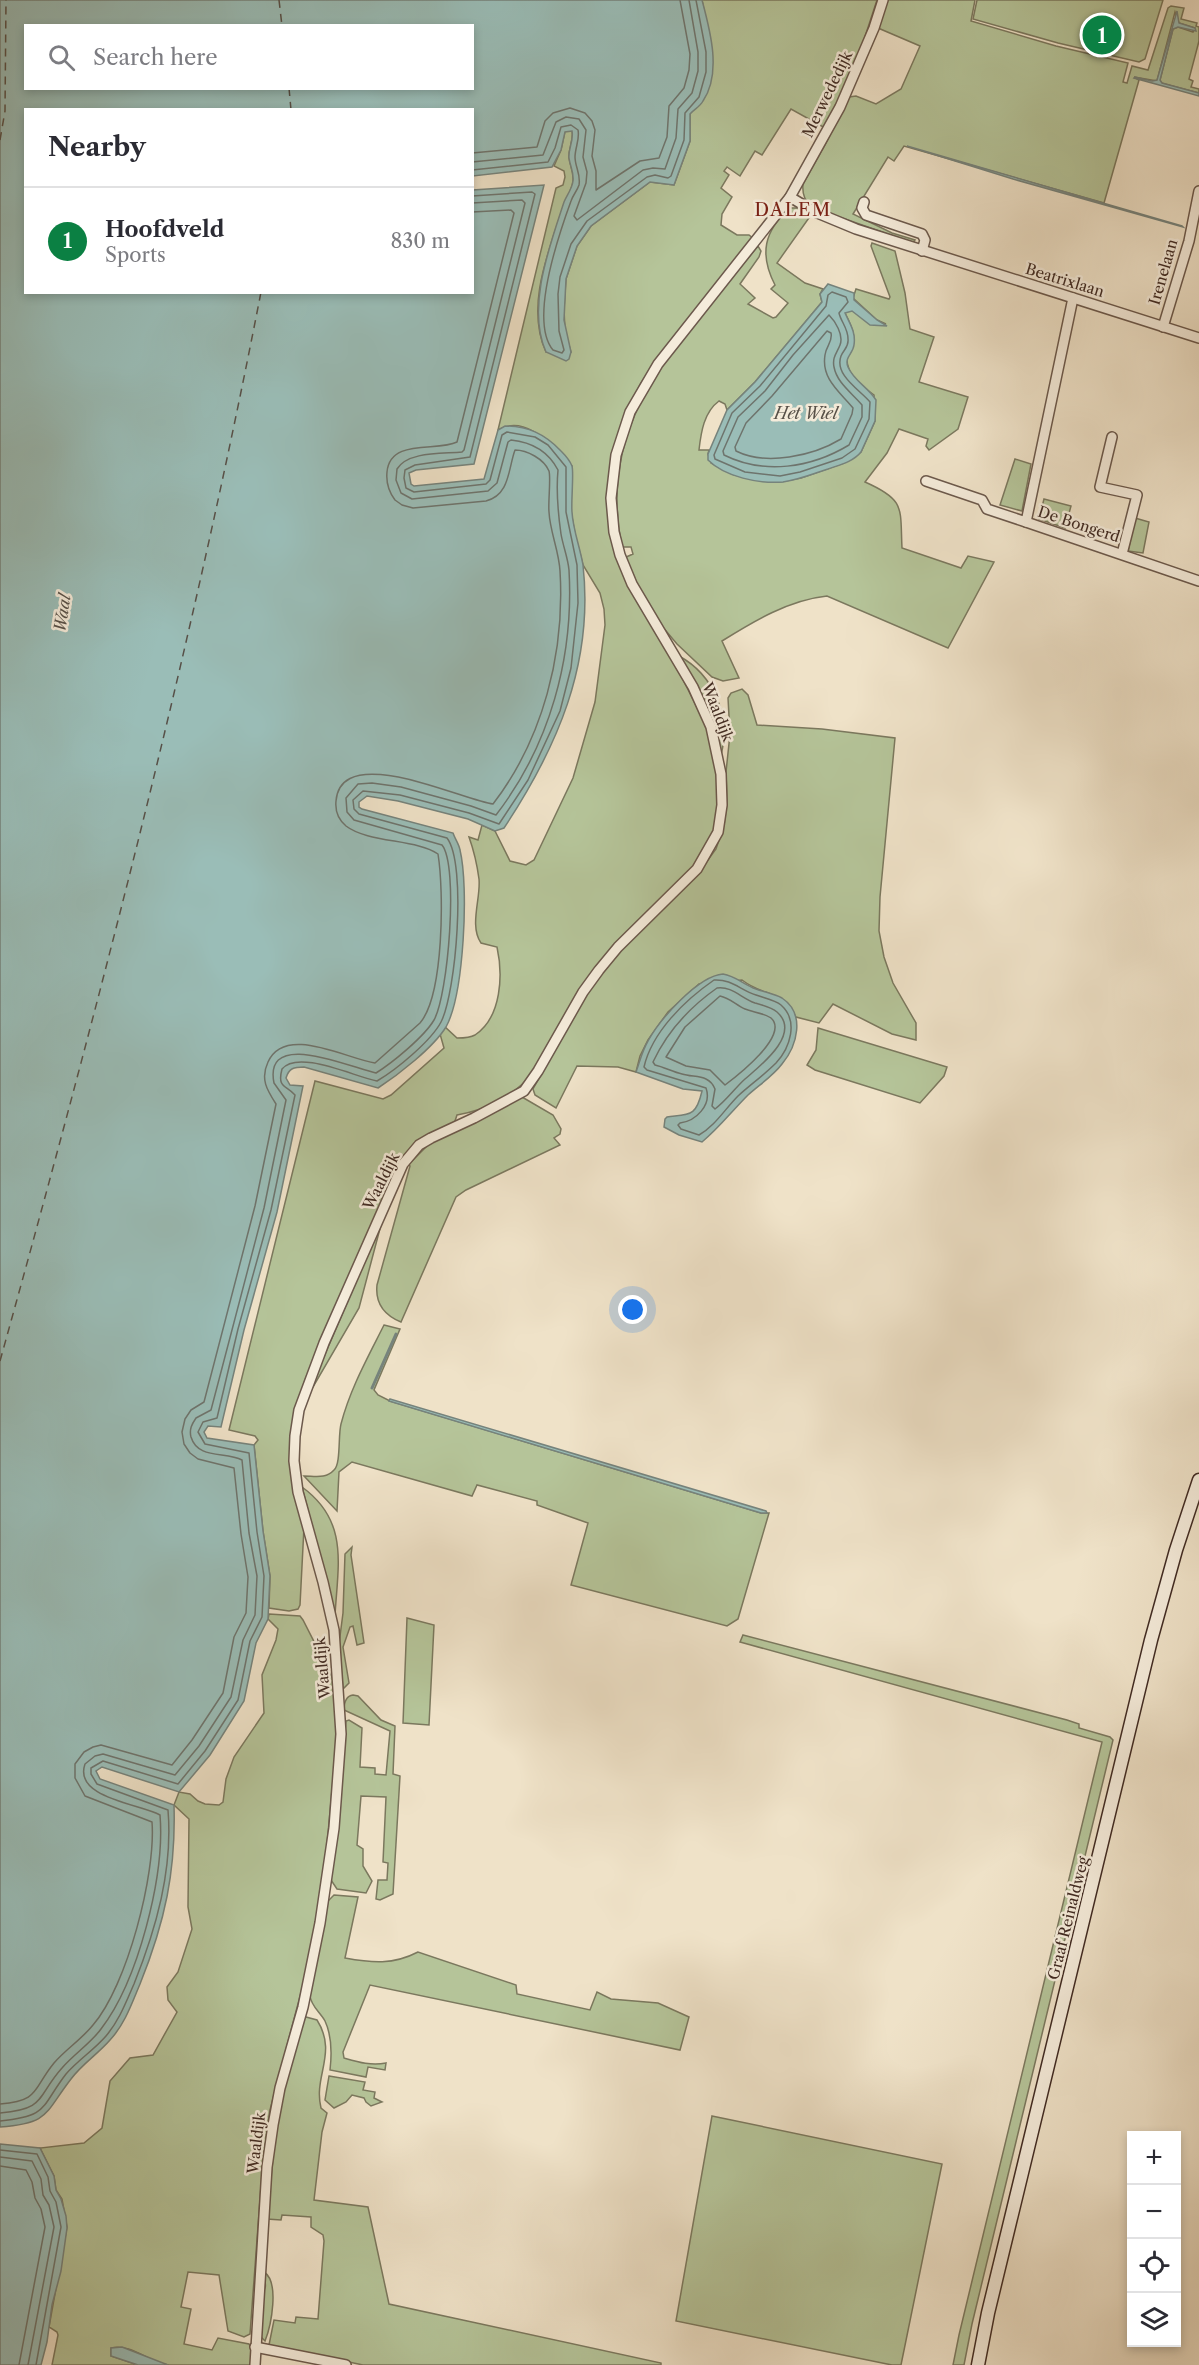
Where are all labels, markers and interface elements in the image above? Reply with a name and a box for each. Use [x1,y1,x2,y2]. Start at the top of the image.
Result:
pin: 1 [1082,12,1122,57]
search box [24,24,474,90]
icon: search [45,41,78,74]
text: Search here [93,44,218,71]
street label: Merwededijk [798,46,857,140]
text: Nearby [48,131,146,163]
district label: DALEM [754,199,832,221]
text: Hoofdveld [105,216,224,243]
text: 1 [63,229,72,253]
text: 830 m [391,229,450,253]
street label: Irenelaan [1145,236,1182,307]
text: Sports [105,243,166,267]
street label: Beatrixlaan [1023,259,1107,301]
water label: Het Wiel [772,403,840,423]
street label: De Bongerd [1036,502,1122,546]
water label: Waal [49,591,75,633]
street label: Waaldijk [698,679,738,746]
street label: Waaldijk [358,1148,404,1214]
your location [618,1295,647,1324]
street label: Waaldijk [310,1635,334,1701]
street label: Graaf Reinaldweg [1043,1854,1093,1982]
street label: Waaldijk [243,2110,269,2176]
map controls [1127,2131,1181,2347]
button: + [1127,2131,1181,2185]
button: − [1127,2185,1181,2239]
button: locate [1127,2239,1181,2293]
button: layers [1127,2293,1181,2347]

